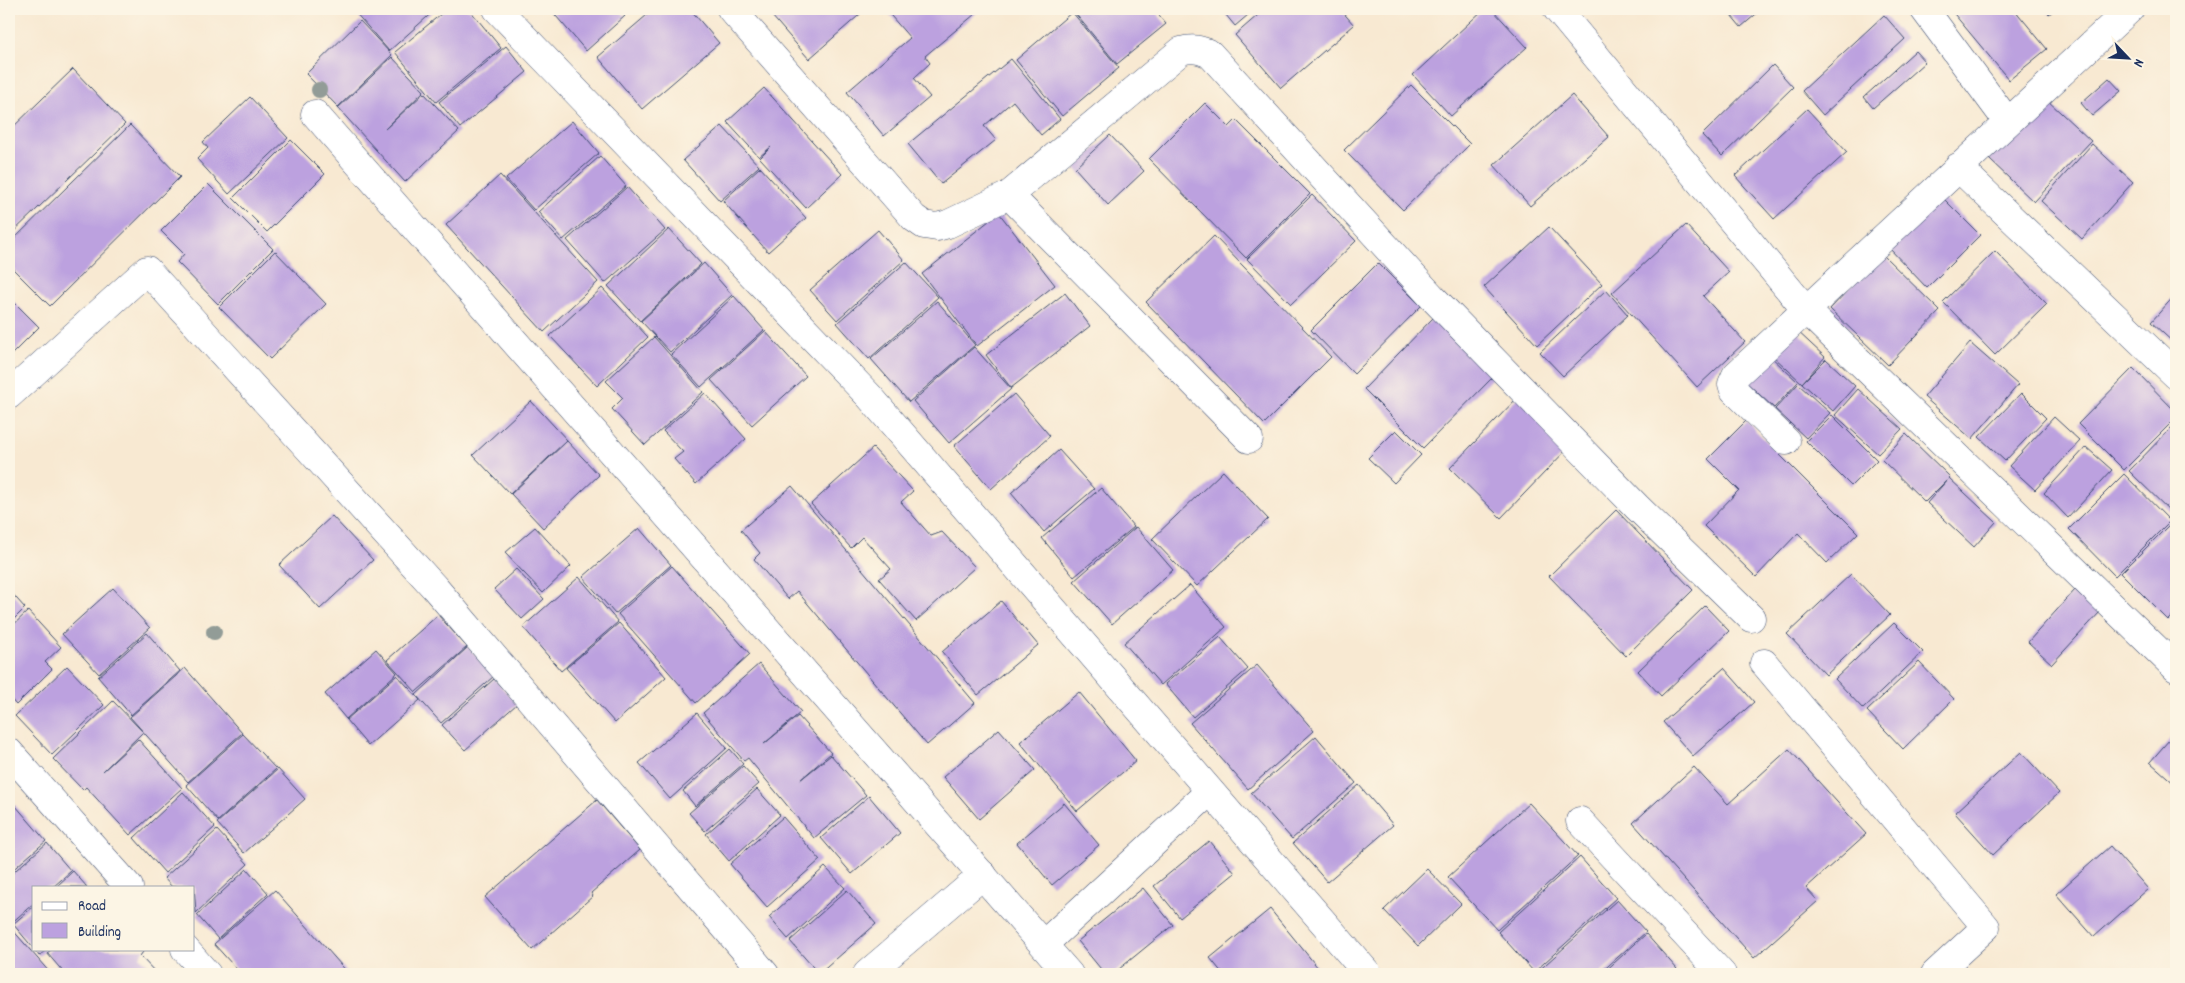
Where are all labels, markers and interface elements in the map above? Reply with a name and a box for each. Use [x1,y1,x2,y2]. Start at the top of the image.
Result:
north arrow [2102,32,2152,82]
text: N [2127,55,2148,70]
legend [32,886,195,950]
text: Road [78,896,106,918]
text: Building [78,922,121,944]

